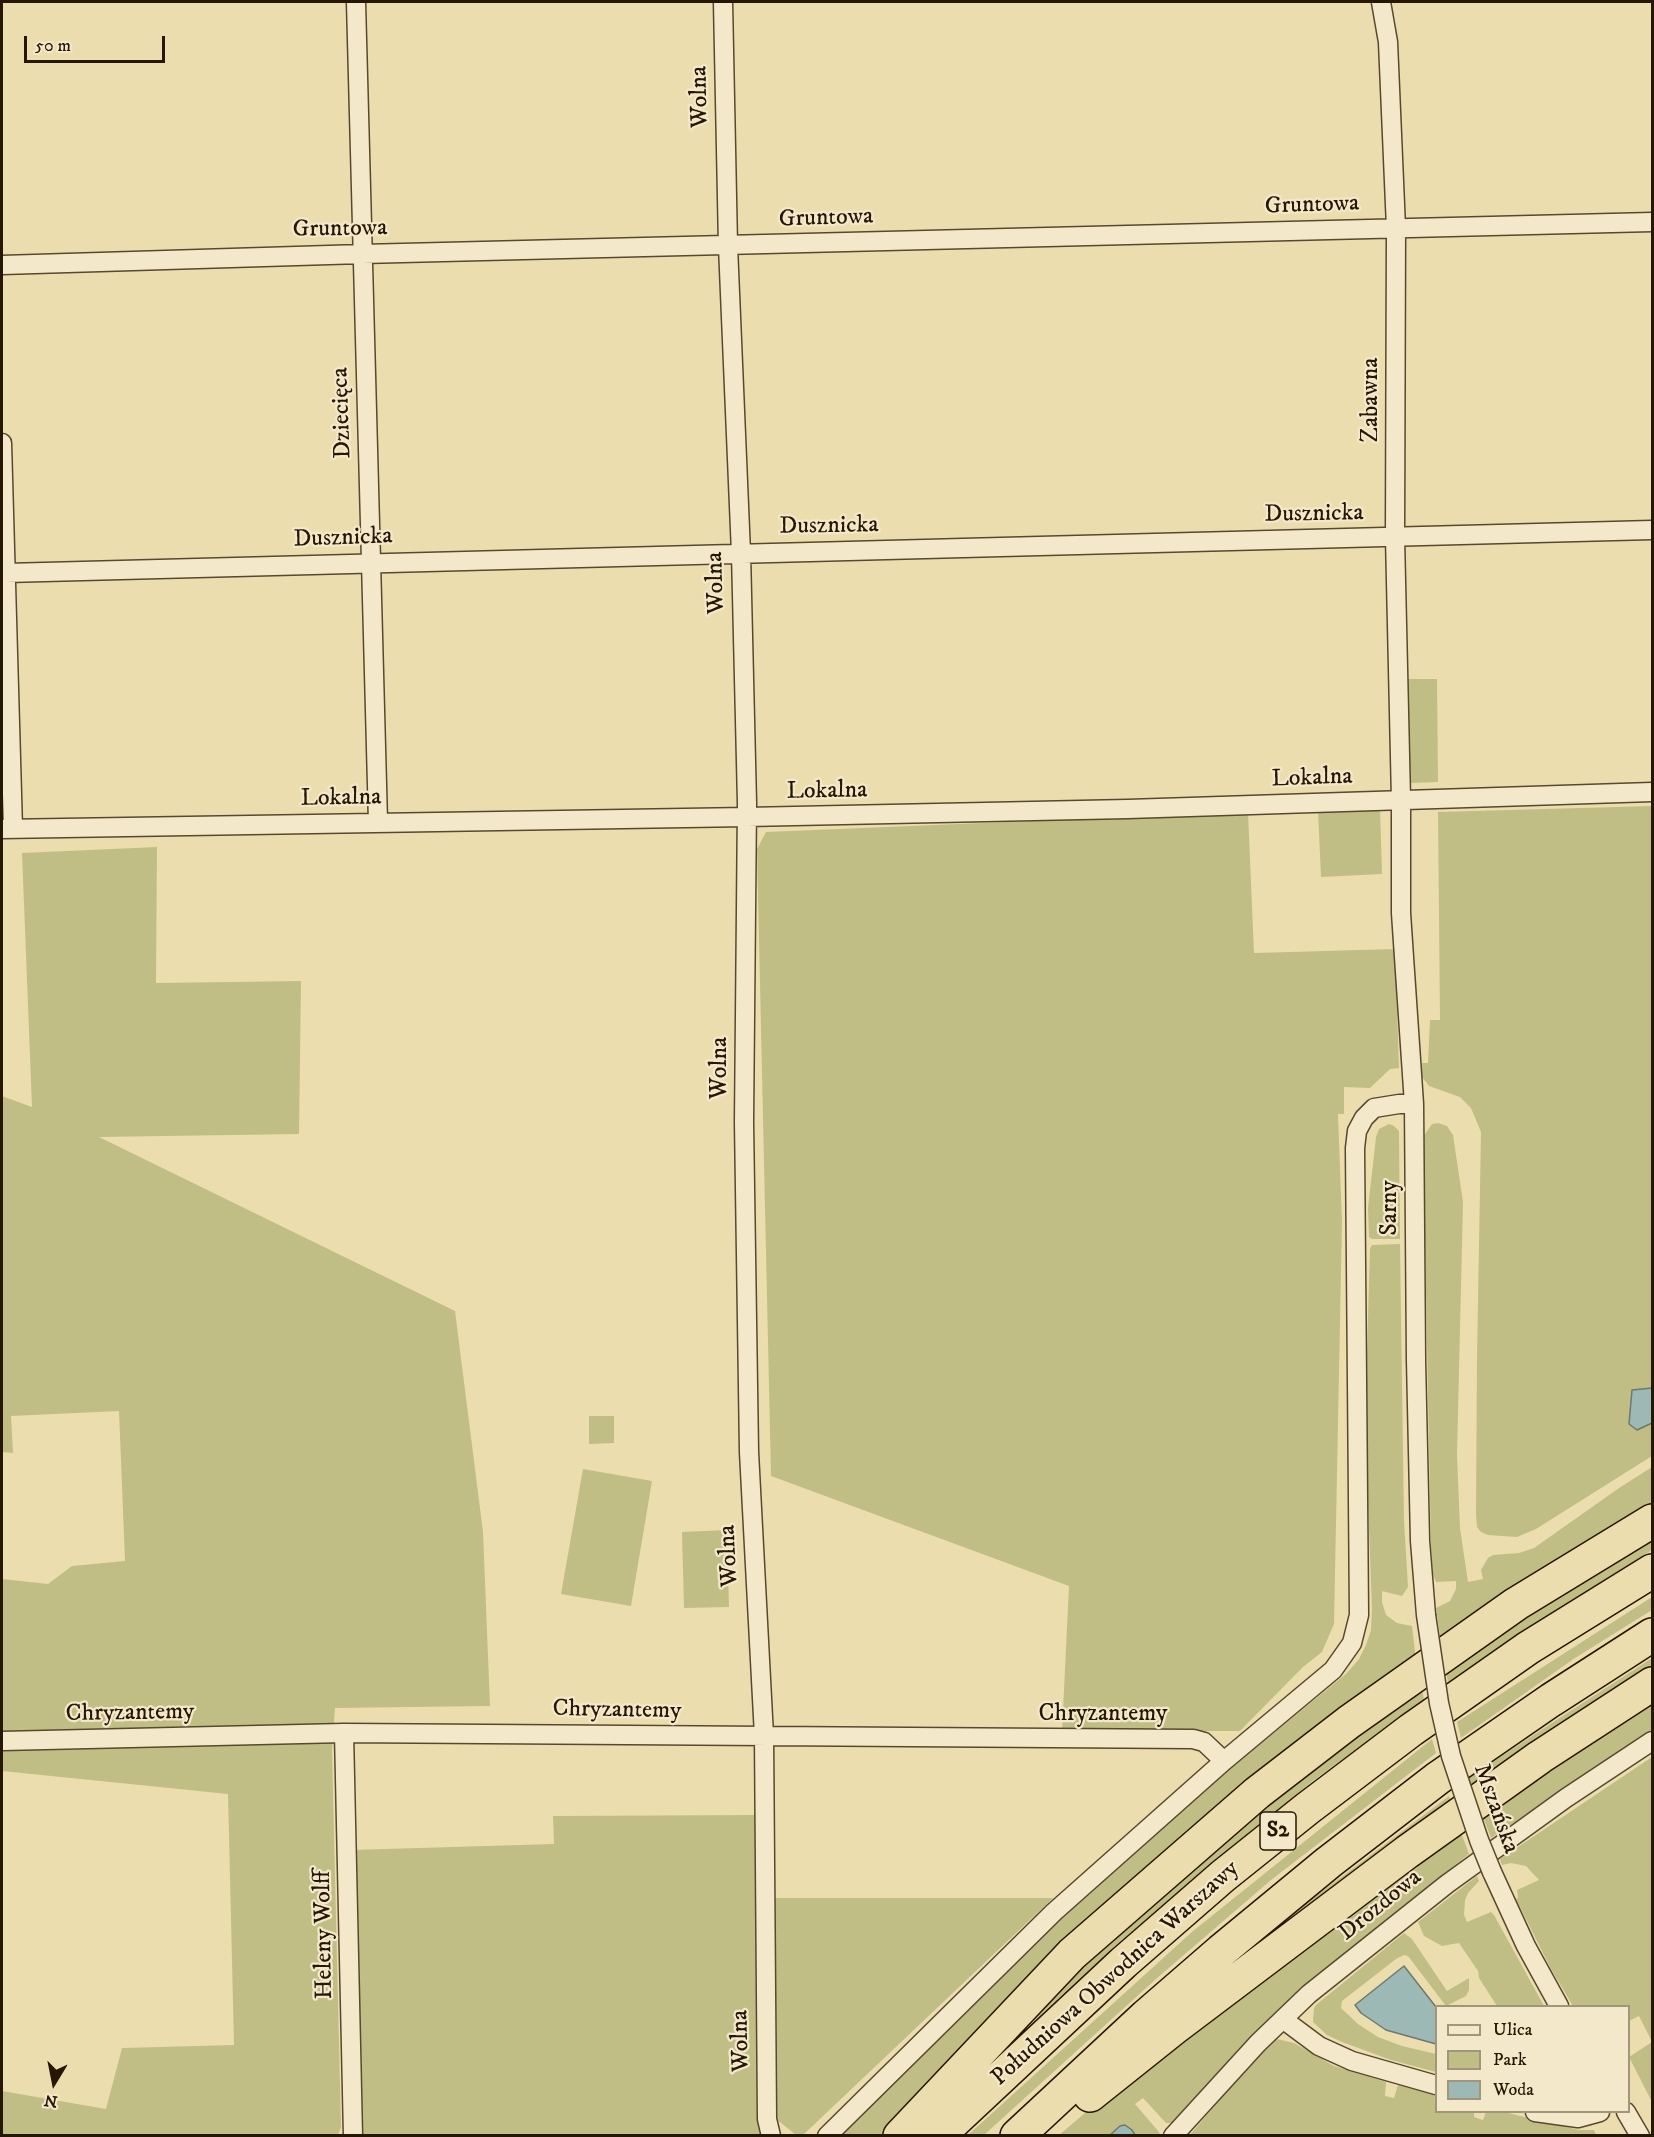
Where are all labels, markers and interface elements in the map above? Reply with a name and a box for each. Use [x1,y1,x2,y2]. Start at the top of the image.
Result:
scale bar [27,24,168,62]
text: 50 m [35,35,71,57]
street label: Wolna [686,66,716,128]
street label: Gruntowa [1264,190,1360,222]
street label: Gruntowa [778,203,874,235]
street label: Gruntowa [292,215,388,245]
street label: Zabawna [1358,357,1386,443]
street label: Dziecięca [327,367,359,459]
street label: Dusznicka [1264,500,1364,530]
street label: Dusznicka [779,512,879,542]
street label: Dusznicka [293,523,393,555]
street label: Wolna [702,551,732,615]
street label: Lokalna [1271,763,1353,795]
street label: Lokalna [786,777,868,807]
street label: Lokalna [300,784,382,814]
street label: Wolna [707,1037,735,1099]
street label: Sarny [1377,1180,1405,1236]
street label: Wolna [714,1524,746,1588]
street label: Chryzantemy [552,1695,682,1727]
street label: Chryzantemy [65,1698,195,1730]
street label: Chryzantemy [1039,1701,1167,1729]
street label: Mszańska [1466,1760,1524,1858]
road number: S2 [1260,1812,1296,1850]
street label: Południowa Obwodnica Warszawy [986,1855,1246,2093]
street label: Drozdowa [1334,1864,1428,1948]
street label: Heleny Wolff [309,1870,341,2000]
legend [1435,2005,1630,2113]
street label: Wolna [727,2010,757,2072]
text: Ulica [1493,2019,1532,2041]
text: Park [1493,2049,1527,2071]
north arrow [24,2053,84,2113]
text: Woda [1493,2079,1534,2101]
text: N [43,2090,59,2112]

